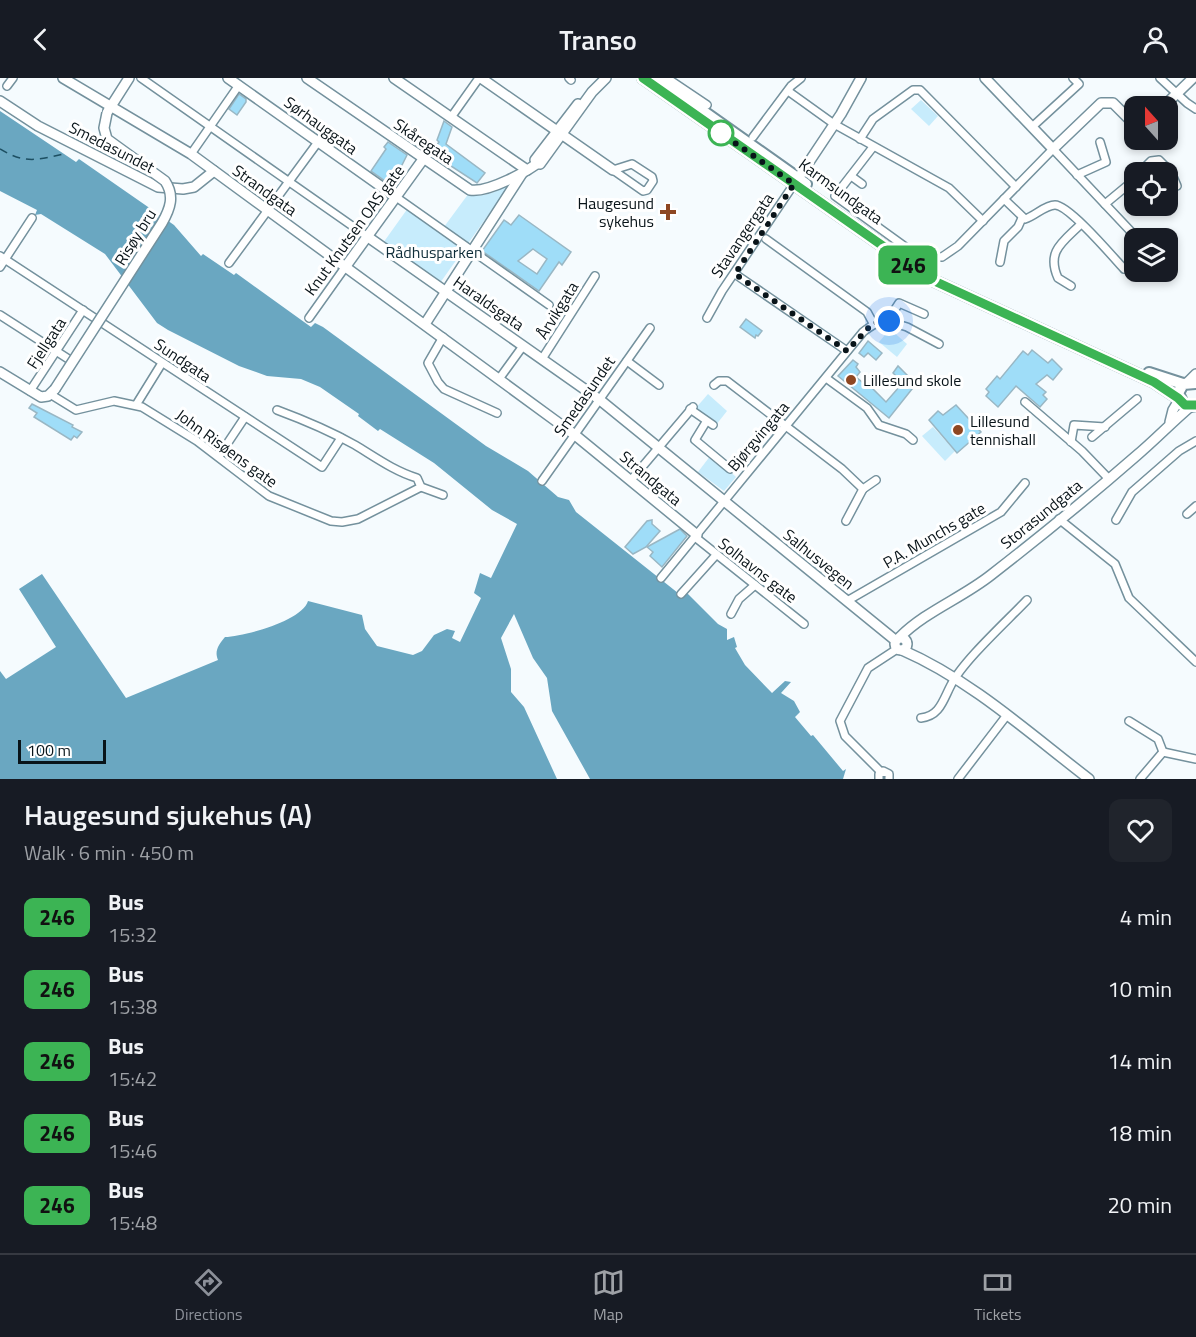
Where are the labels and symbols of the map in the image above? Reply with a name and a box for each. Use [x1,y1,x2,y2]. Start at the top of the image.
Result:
street label: Sørhauggata [279,90,363,160]
north arrow [1124,96,1178,150]
street label: Skåregata [389,112,459,170]
street label: Smedasundet [65,115,159,179]
unlabelled marker [708,120,734,146]
street label: Karmsundgata [794,152,888,230]
street label: Strandgata [228,158,302,222]
street label: Knut Knutsen OAS gate [298,160,410,300]
street label: Stavangergata [705,188,779,282]
place label: Haugesund sykehus [577,191,654,233]
marker: Haugesund sykehus [659,203,677,221]
street label: Risøy bru [108,204,162,270]
park label: Rådhusparken [386,240,482,264]
line badge: 246 [874,246,942,285]
street label: Haraldsgata [449,270,529,336]
street label: Årvikgata [530,277,584,343]
your location [874,306,904,336]
street label: Fjellgata [20,312,72,374]
street label: Sundgata [150,332,216,388]
street label: Smedasundet [547,351,621,441]
place label: Lillesund skole [863,368,961,392]
marker: Lillesund skole [844,373,858,387]
street label: Bjørgvingata [721,396,795,476]
street label: John Risøens gate [171,403,283,493]
place label: Lillesund tennishall [970,409,1036,451]
marker: Lillesund tennishall [951,423,965,437]
street label: Strandgata [615,445,687,511]
street label: Storasundgata [995,474,1087,554]
street label: P.A. Munchs gate [878,496,990,574]
street label: Salhusvegen [778,523,860,595]
street label: Solhavns gate [713,531,803,609]
scale bar [18,737,106,764]

